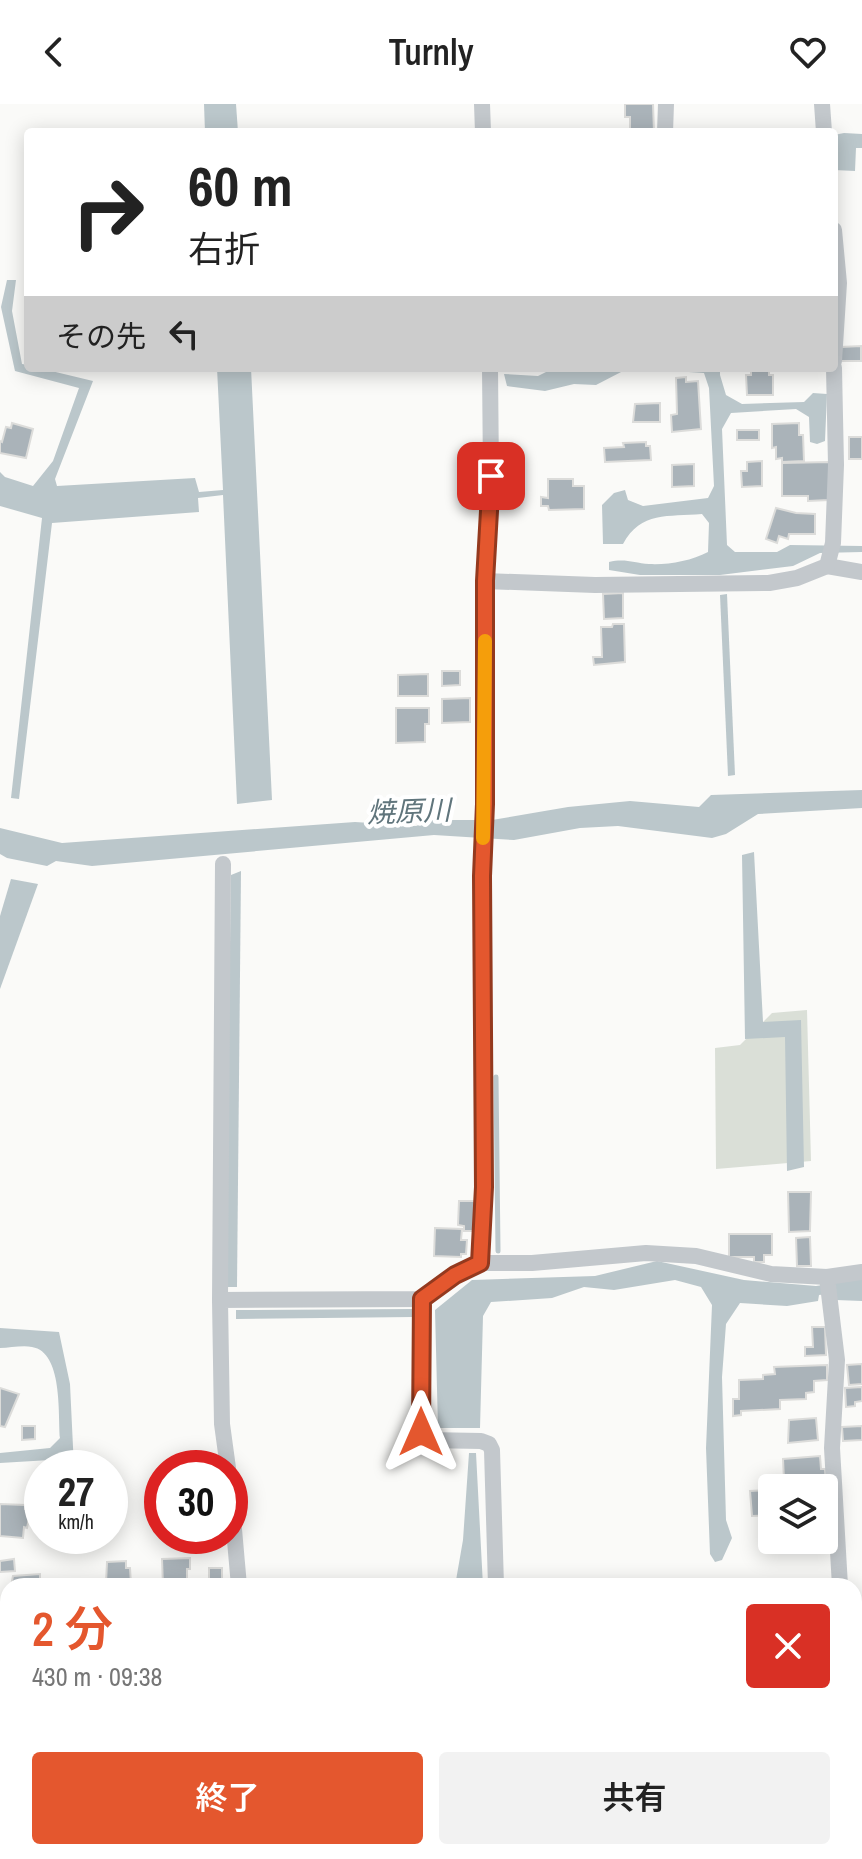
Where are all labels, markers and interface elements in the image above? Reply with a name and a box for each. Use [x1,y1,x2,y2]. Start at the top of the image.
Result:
text: Turnly [388,28,474,76]
icon: back [32,30,76,74]
icon: heart [786,30,830,74]
text: 60 m [188,148,293,223]
icon: right [56,160,160,264]
text: 右折 [188,225,260,273]
icon: left [162,312,206,356]
text: その先 [56,316,146,356]
pin [457,442,525,510]
icon: arrive [469,454,513,498]
water label: 焼原川 [366,790,455,831]
position arrow [379,1390,463,1474]
speed limit sign: 30 [144,1450,248,1554]
text: 27 [58,1465,94,1518]
map controls [758,1474,838,1554]
button: layers [758,1474,838,1554]
text: km/h [58,1508,94,1535]
text: 2 分 [32,1596,113,1661]
button: close [746,1604,830,1688]
text: 430 m · 09:38 [32,1659,162,1694]
button: 終了 [32,1752,423,1844]
button: 共有 [439,1752,830,1844]

